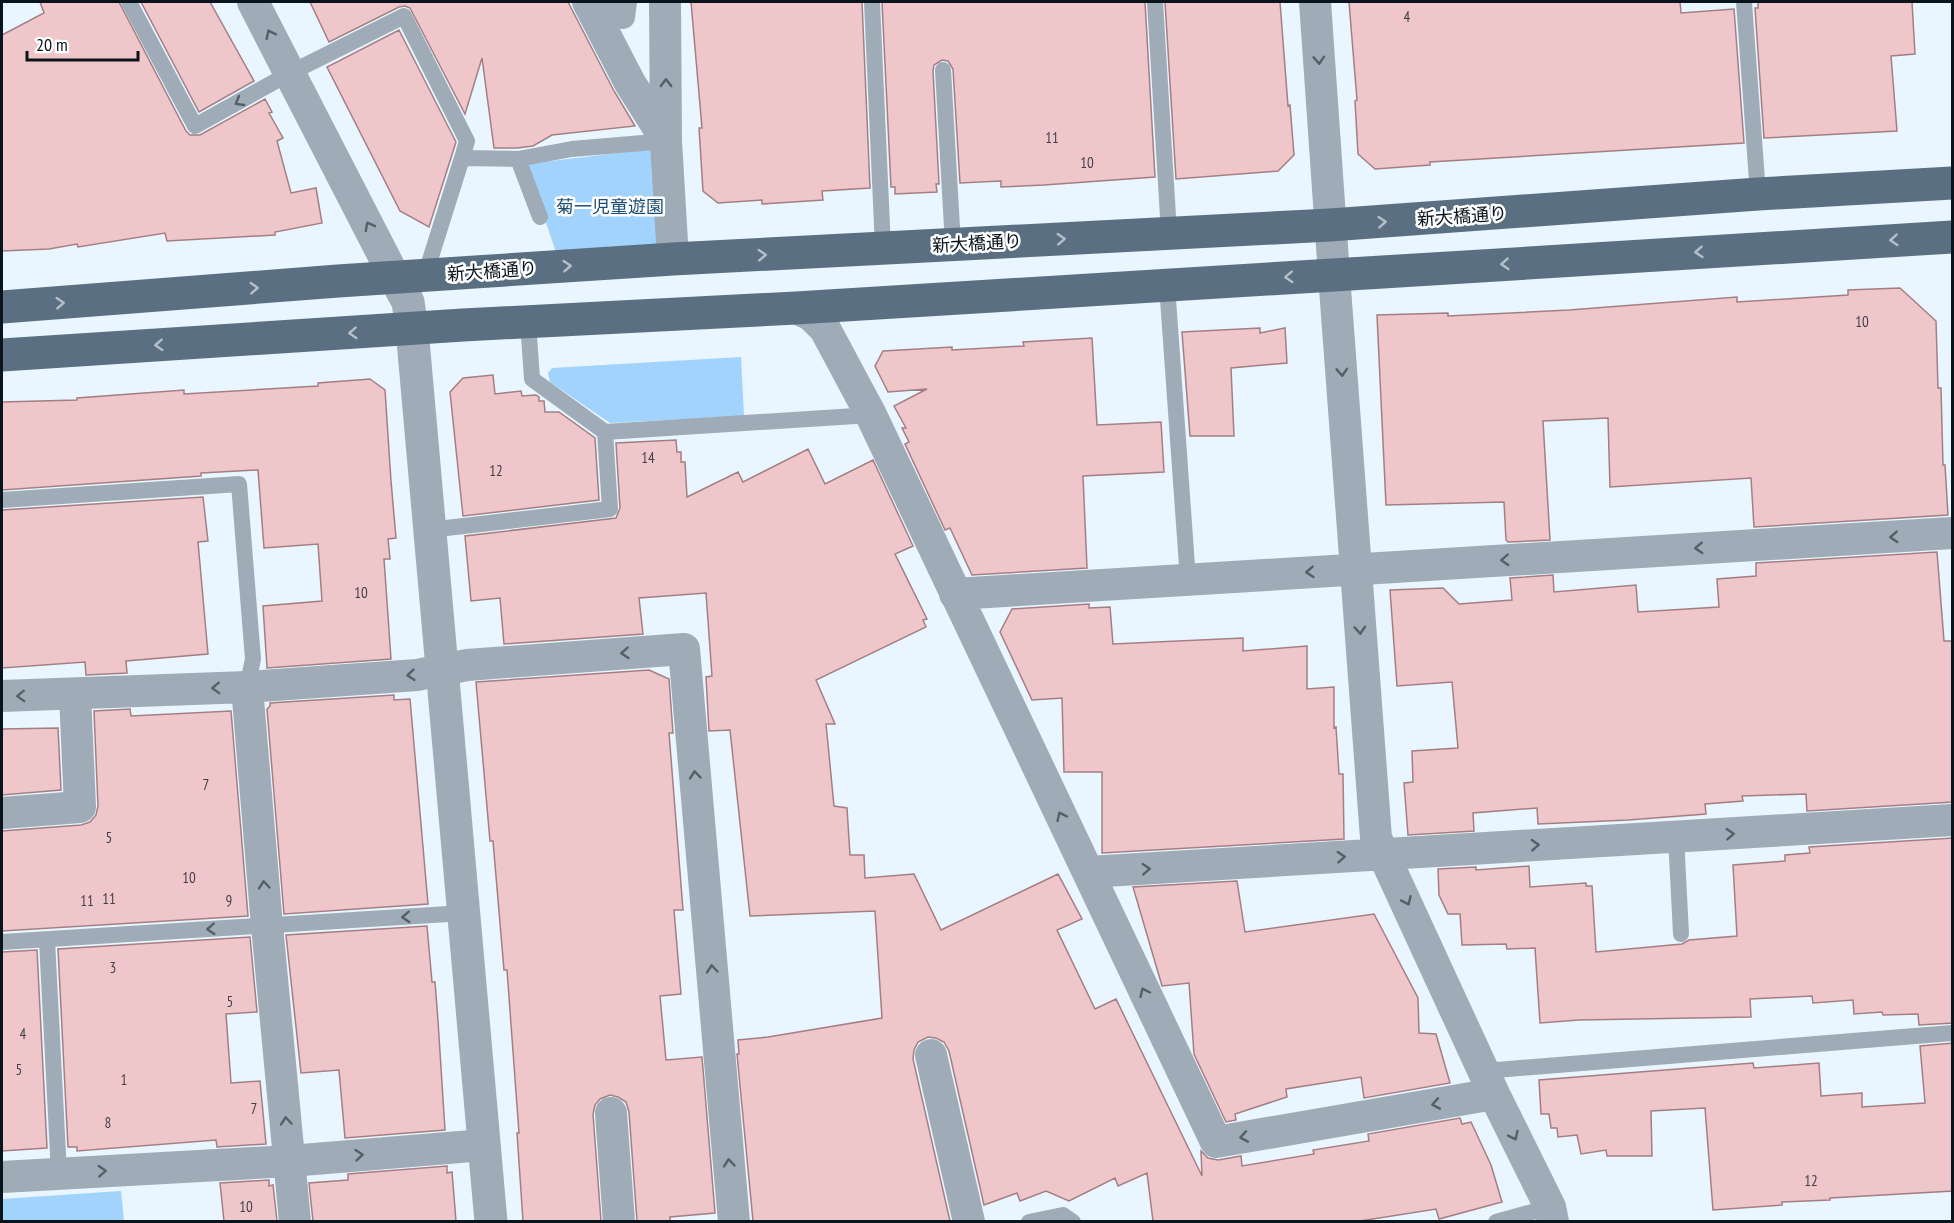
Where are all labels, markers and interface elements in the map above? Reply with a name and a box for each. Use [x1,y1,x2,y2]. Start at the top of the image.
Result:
house number: 4 [1404,7,1411,26]
scale bar [27,24,138,62]
one-way arrow [265,29,277,40]
text: 20 m [36,33,68,56]
one-way arrow [1312,55,1325,64]
one-way arrow [660,78,672,87]
one-way arrow [235,95,245,106]
house number: 11 [1045,128,1059,147]
house number: 10 [1080,153,1094,172]
park label: 菊一児童遊園 [556,195,664,218]
street label: 新大橋通り [1416,201,1508,231]
one-way arrow [1378,215,1387,228]
one-way arrow [365,221,376,232]
street label: 新大橋通り [931,229,1023,257]
one-way arrow [1057,232,1066,245]
one-way arrow [1890,234,1899,247]
one-way arrow [1695,246,1704,259]
one-way arrow [757,248,766,261]
street label: 新大橋通り [446,256,538,286]
one-way arrow [1500,258,1509,271]
one-way arrow [563,260,572,273]
one-way arrow [1285,270,1294,283]
one-way arrow [250,282,259,295]
one-way arrow [55,296,64,309]
house number: 10 [1855,312,1869,331]
one-way arrow [349,327,358,340]
one-way arrow [154,339,163,352]
one-way arrow [1335,368,1348,377]
house number: 14 [641,448,655,467]
house number: 12 [489,461,503,480]
one-way arrow [1890,530,1899,543]
one-way arrow [1695,542,1704,555]
one-way arrow [1500,554,1509,567]
one-way arrow [1306,566,1315,579]
house number: 10 [354,583,368,602]
one-way arrow [1353,625,1366,634]
one-way arrow [621,647,630,660]
one-way arrow [406,668,415,681]
one-way arrow [212,682,221,695]
one-way arrow [17,689,26,702]
one-way arrow [688,770,701,779]
house number: 7 [203,775,209,794]
one-way arrow [1056,811,1068,822]
one-way arrow [1725,827,1734,840]
house number: 5 [106,828,112,847]
one-way arrow [1531,839,1540,852]
one-way arrow [1336,851,1345,864]
one-way arrow [1141,862,1150,875]
house number: 10 [182,868,196,887]
one-way arrow [258,881,271,890]
house number: 11 [102,889,116,908]
house number: 11 [80,891,94,910]
house number: 9 [226,891,232,910]
one-way arrow [1399,895,1411,906]
one-way arrow [401,910,410,923]
one-way arrow [207,922,216,935]
house number: 3 [110,958,116,977]
one-way arrow [705,964,718,973]
one-way arrow [1140,987,1152,998]
house number: 5 [227,992,233,1011]
house number: 4 [20,1024,27,1043]
house number: 5 [16,1060,22,1079]
house number: 1 [121,1070,127,1089]
one-way arrow [1431,1097,1441,1109]
house number: 7 [251,1099,257,1118]
house number: 8 [105,1113,111,1132]
one-way arrow [280,1117,293,1126]
one-way arrow [1507,1129,1519,1140]
one-way arrow [1239,1130,1249,1143]
one-way arrow [355,1149,364,1162]
one-way arrow [722,1159,735,1168]
one-way arrow [97,1165,106,1178]
house number: 12 [1804,1171,1818,1190]
house number: 10 [239,1197,253,1216]

